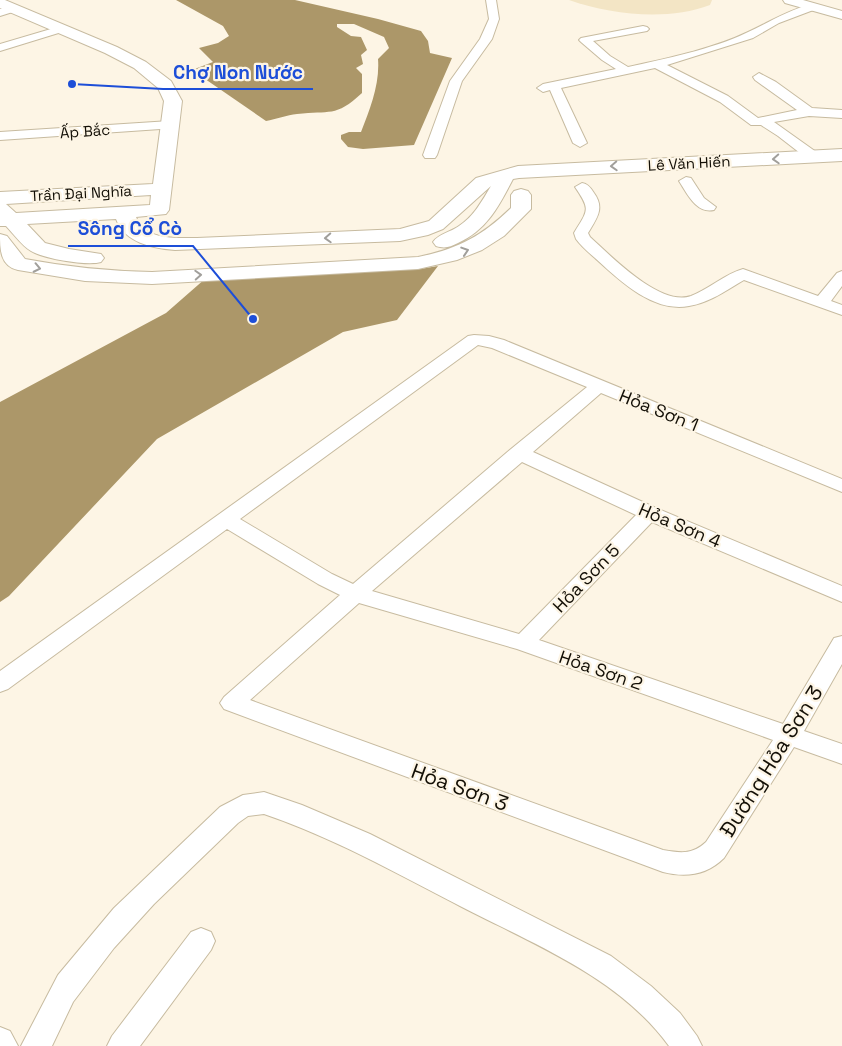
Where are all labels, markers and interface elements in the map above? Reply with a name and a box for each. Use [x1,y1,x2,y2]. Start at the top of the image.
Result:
callout: Chợ Non Nước [163,55,313,89]
text: Chợ Non Nước [173,60,303,85]
street label: Ấp Bắc [59,119,111,142]
street label: Lê Văn Hiến [647,151,731,175]
one-way arrow [772,153,780,164]
one-way arrow [609,161,617,172]
street label: Trần Đại Nghĩa [30,181,133,205]
callout: Sông Cổ Cò [68,212,193,246]
text: Sông Cổ Cò [78,216,182,241]
one-way arrow [324,233,332,244]
one-way arrow [460,247,469,257]
one-way arrow [32,262,41,272]
one-way arrow [195,270,203,281]
street label: Hỏa Sơn 1 [616,384,702,436]
street label: Hỏa Sơn 4 [635,497,725,553]
street label: Hỏa Sơn 5 [548,539,624,617]
street label: Hỏa Sơn 2 [556,645,646,695]
street label: Đường Hỏa Sơn 3 [714,680,828,842]
street label: Hỏa Sơn 3 [408,757,512,817]

